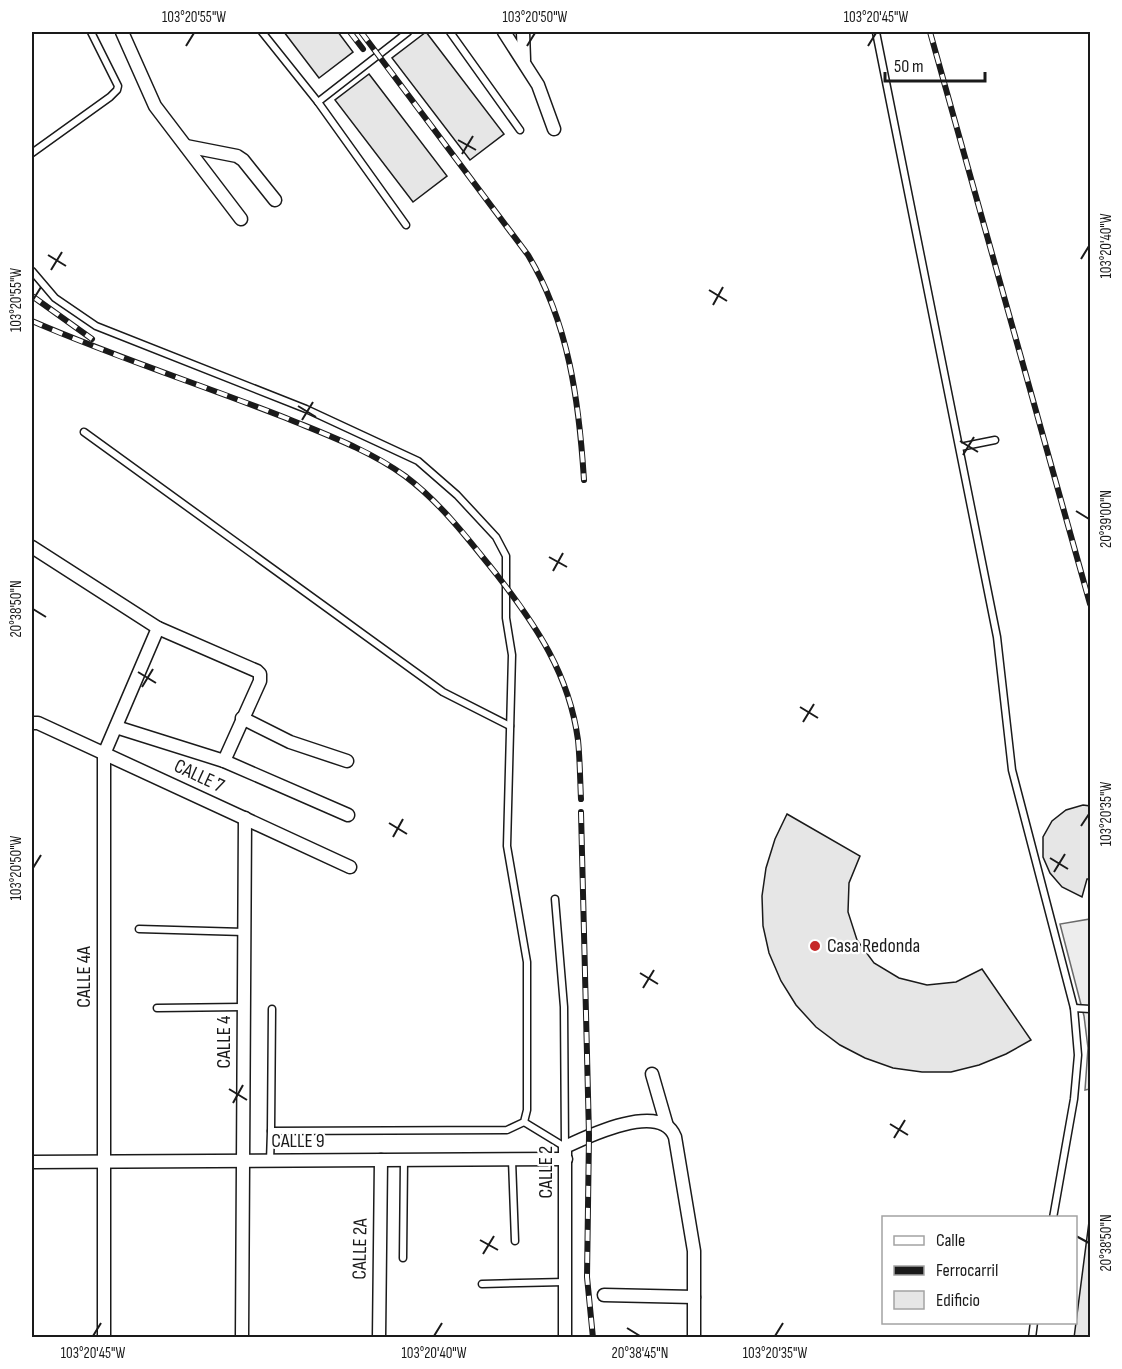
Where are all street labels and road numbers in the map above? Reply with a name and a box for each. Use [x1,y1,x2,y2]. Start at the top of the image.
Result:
street label: CALLE 7 [170,754,228,798]
street label: CALLE 4A [72,946,96,1008]
street label: CALLE 4 [212,1016,236,1068]
street label: CALLE 9 [271,1129,325,1153]
street label: CALLE 2 [534,1146,558,1198]
street label: CALLE 2A [347,1218,373,1280]

